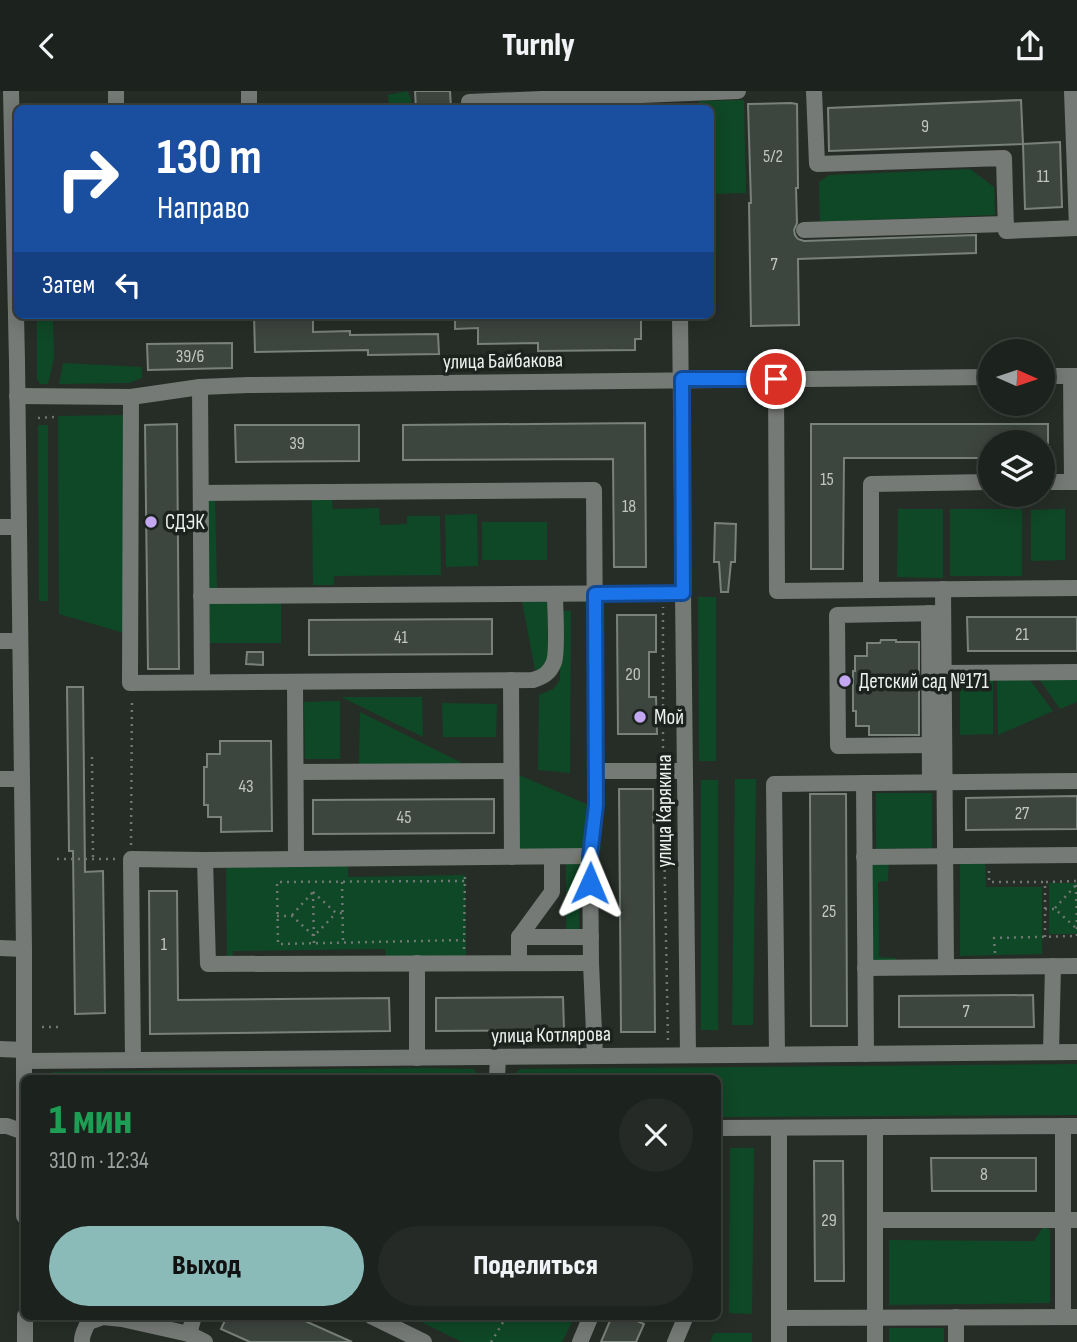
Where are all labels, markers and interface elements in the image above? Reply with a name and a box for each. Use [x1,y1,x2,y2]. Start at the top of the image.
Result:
text: Turnly [502,26,575,65]
icon: back [28,27,66,65]
icon: share [1011,27,1049,65]
house number: 9 [921,116,929,137]
text: 130 m [157,129,262,188]
icon: right [42,133,133,224]
house number: 5/2 [763,146,783,167]
house number: 11 [1037,166,1050,187]
text: Направо [157,189,250,228]
house number: 7 [770,254,778,275]
icon: left [109,266,147,304]
text: Затем [42,270,95,301]
north arrow [978,339,1055,417]
map controls [978,339,1055,507]
house number: 39/6 [176,346,204,367]
street label: улица Байбакова [443,347,563,375]
pin [746,349,806,409]
icon: arrive [757,360,795,398]
button: layers [978,430,1055,507]
house number: 39 [289,433,305,454]
house number: 15 [820,469,834,490]
house number: 18 [622,496,636,517]
place label: СДЭК [165,510,205,535]
marker: СДЭК [143,514,159,530]
house number: 21 [1015,624,1030,645]
house number: 41 [394,627,409,648]
house number: 20 [625,664,641,685]
place label: Детский сад №171 [859,669,989,694]
marker: Детский сад №171 [837,673,853,689]
place label: Мой [654,705,684,730]
marker: Мой [632,709,648,725]
street label: улица Карякина [652,754,677,868]
house number: 43 [238,776,254,797]
house number: 27 [1015,803,1030,824]
house number: 45 [397,807,411,828]
position arrow [553,846,627,920]
house number: 25 [822,901,836,922]
house number: 1 [161,934,168,955]
house number: 7 [962,1001,970,1022]
street label: улица Котлярова [491,1021,611,1049]
text: 1 мин [49,1095,132,1146]
button: close [619,1098,693,1172]
text: 310 m · 12:34 [49,1147,149,1175]
house number: 8 [980,1164,988,1185]
house number: 29 [821,1210,837,1231]
button: Выход [49,1226,364,1306]
button: Поделиться [378,1226,693,1306]

